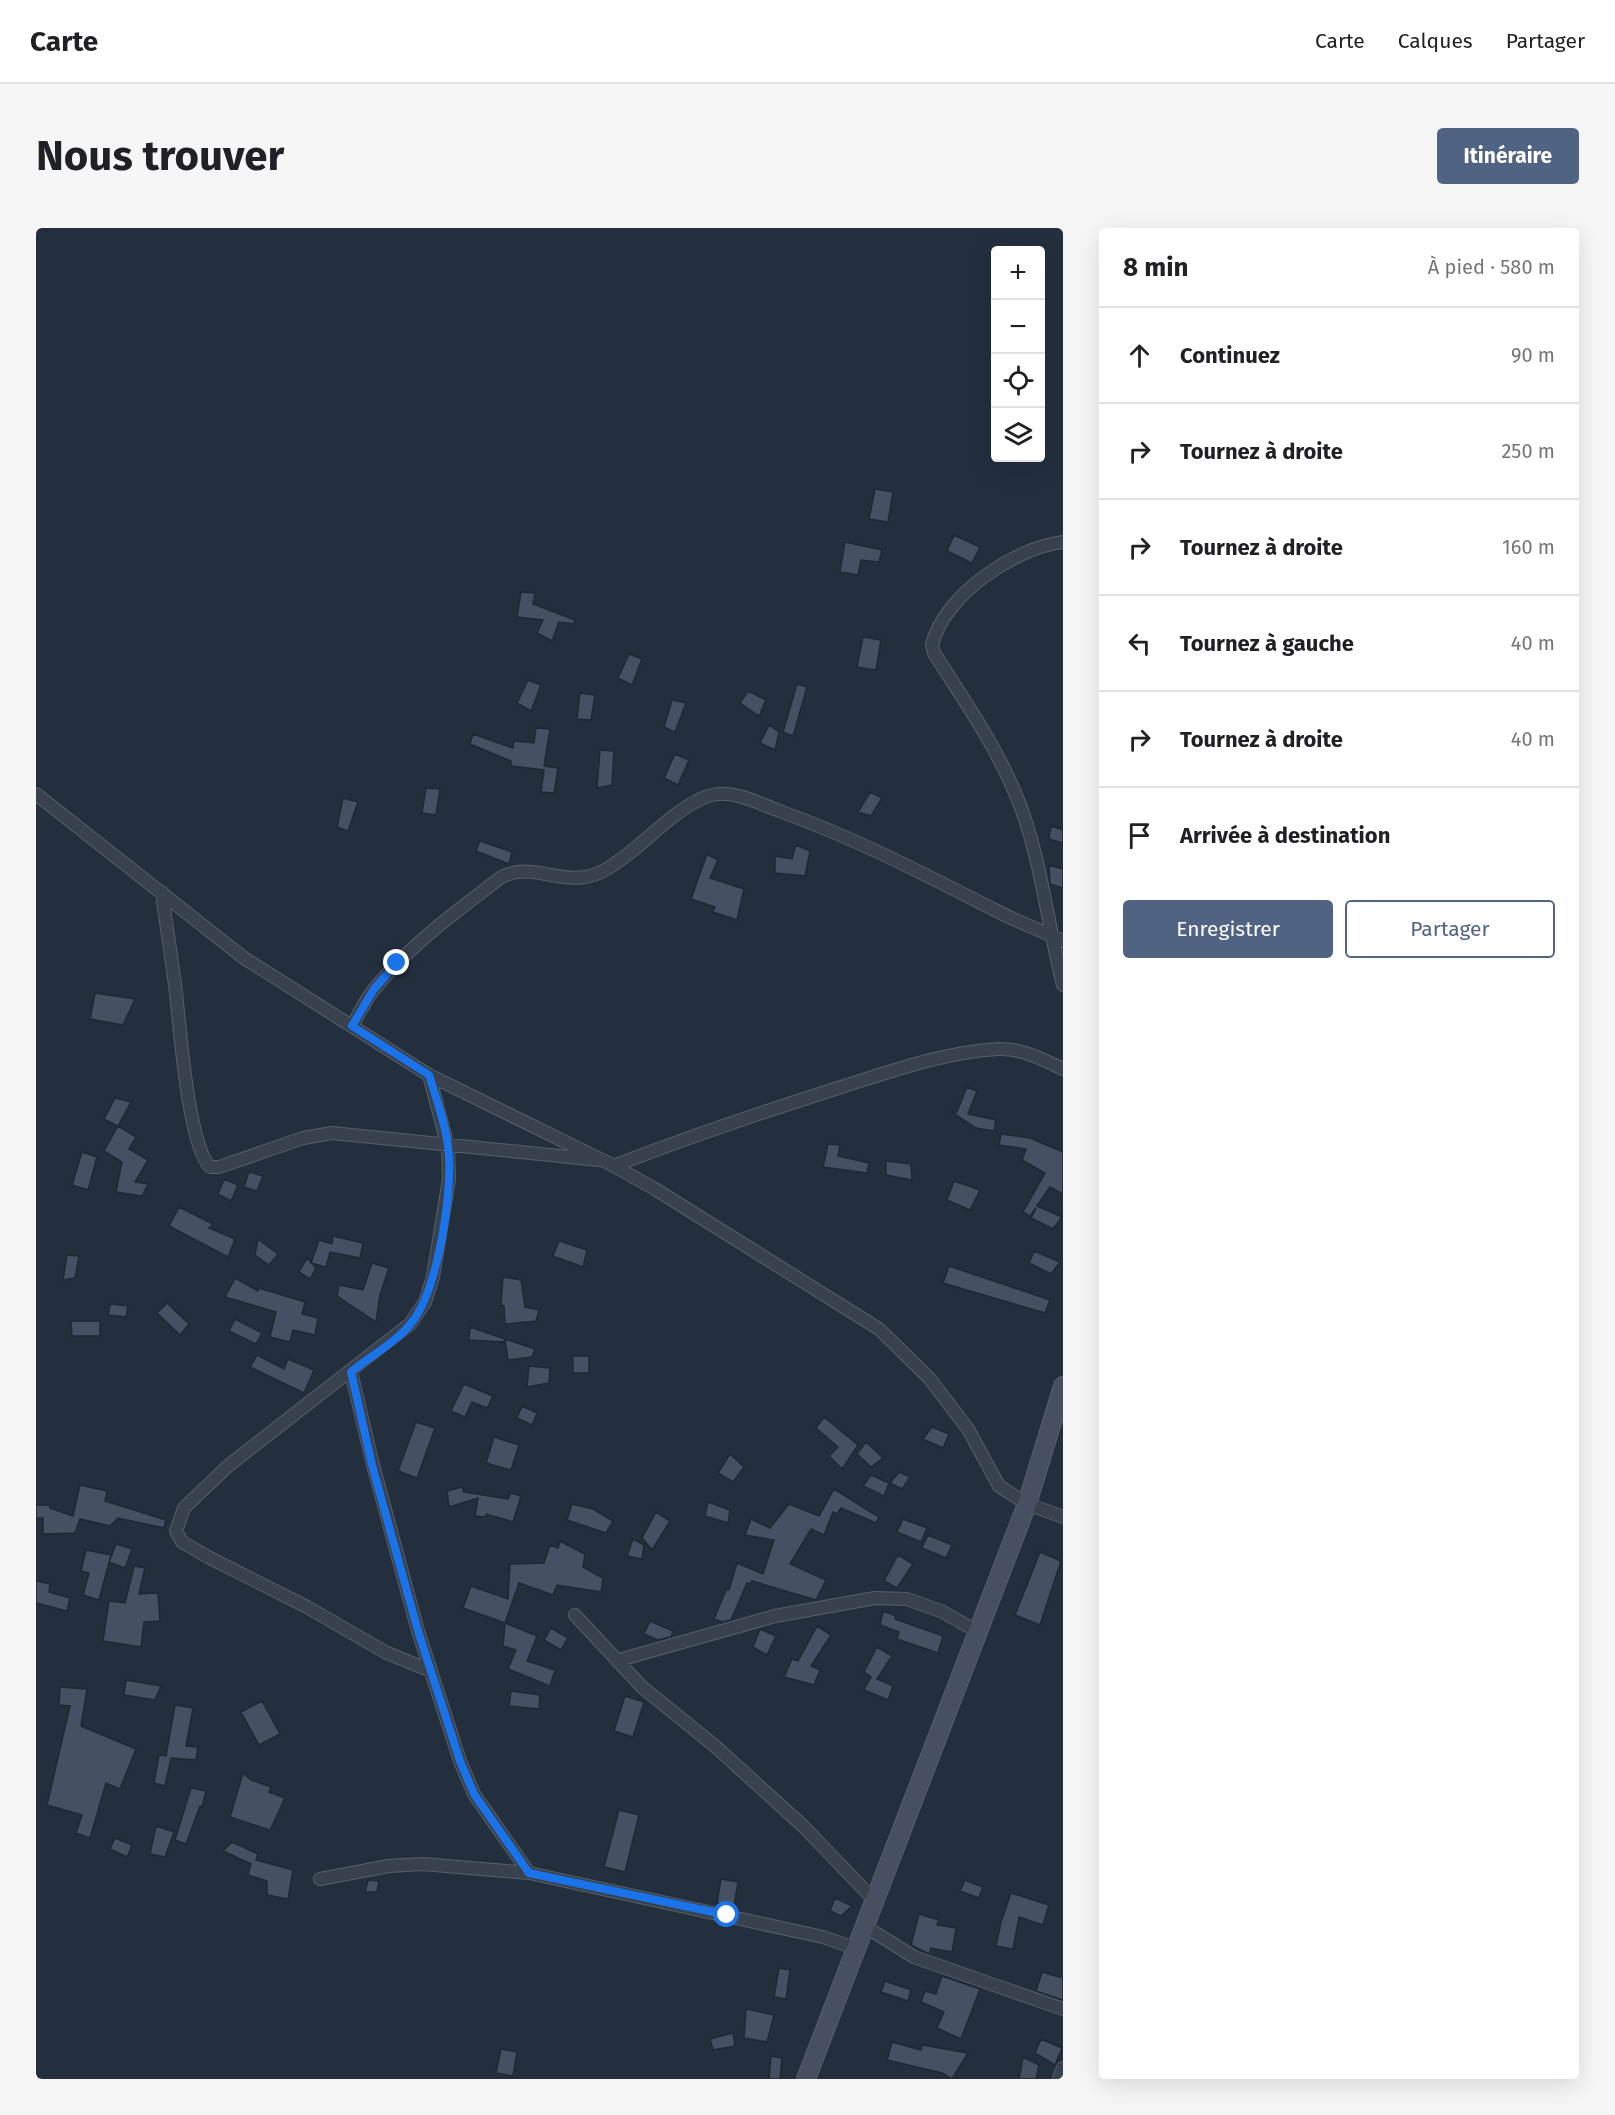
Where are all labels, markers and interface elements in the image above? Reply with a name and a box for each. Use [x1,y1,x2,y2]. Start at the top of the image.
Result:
text: Carte [30,25,98,58]
text: Carte [1315,28,1365,54]
text: Calques [1398,28,1473,54]
text: Partager [1506,28,1585,54]
button: Itinéraire [1437,128,1579,184]
text: Nous trouver [36,131,284,181]
map controls [991,246,1045,462]
button: + [991,246,1045,300]
text: 8 min [1123,252,1189,283]
text: À pied · 580 m [1428,255,1555,279]
button: − [991,300,1045,354]
icon: ahead [1123,339,1156,372]
text: Continuez [1180,342,1280,369]
text: 90 m [1511,343,1555,367]
button: locate [991,354,1045,408]
button: layers [991,408,1045,462]
icon: right [1123,435,1156,468]
text: Tournez à droite [1180,438,1343,465]
text: 250 m [1501,439,1555,463]
icon: right [1123,531,1156,564]
text: Tournez à droite [1180,534,1343,561]
text: 160 m [1502,535,1555,559]
icon: left [1123,627,1156,660]
text: Tournez à gauche [1180,630,1354,657]
text: 40 m [1511,631,1555,655]
icon: right [1123,723,1156,756]
text: Tournez à droite [1180,726,1343,753]
text: 40 m [1511,727,1555,751]
icon: arrive [1123,819,1156,852]
text: Arrivée à destination [1180,822,1390,849]
button: Enregistrer [1123,900,1333,958]
button: Partager [1345,900,1555,958]
route end [383,949,409,975]
route start [713,1901,739,1927]

